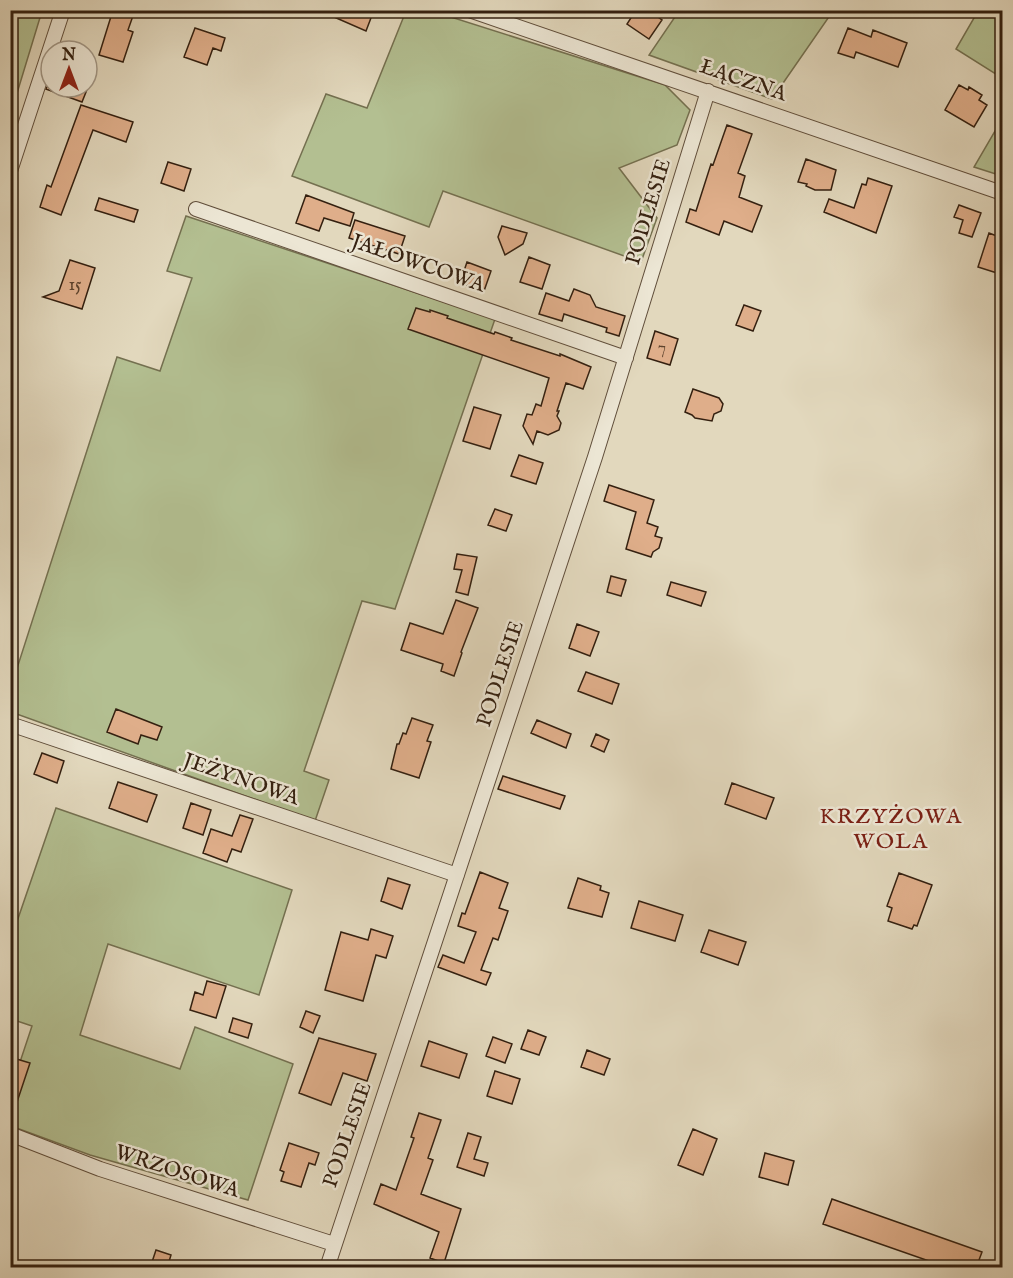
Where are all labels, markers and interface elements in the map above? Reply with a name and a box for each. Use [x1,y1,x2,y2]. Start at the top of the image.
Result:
north arrow [39,39,99,99]
text: N [61,46,76,66]
street label: ŁĄCZNA [696,53,791,109]
street label: PODLESIE [620,156,678,268]
street label: JAŁOWCOWA [346,228,489,300]
house number: 15 [68,274,82,297]
house number: 7 [658,337,666,360]
street label: PODLESIE [471,618,531,730]
street label: JEŻYNOWA [178,747,303,813]
district label: KRZYŻOWA WOLA [819,803,963,856]
street label: PODLESIE [317,1079,379,1191]
street label: WRZOSOWA [111,1139,243,1205]

